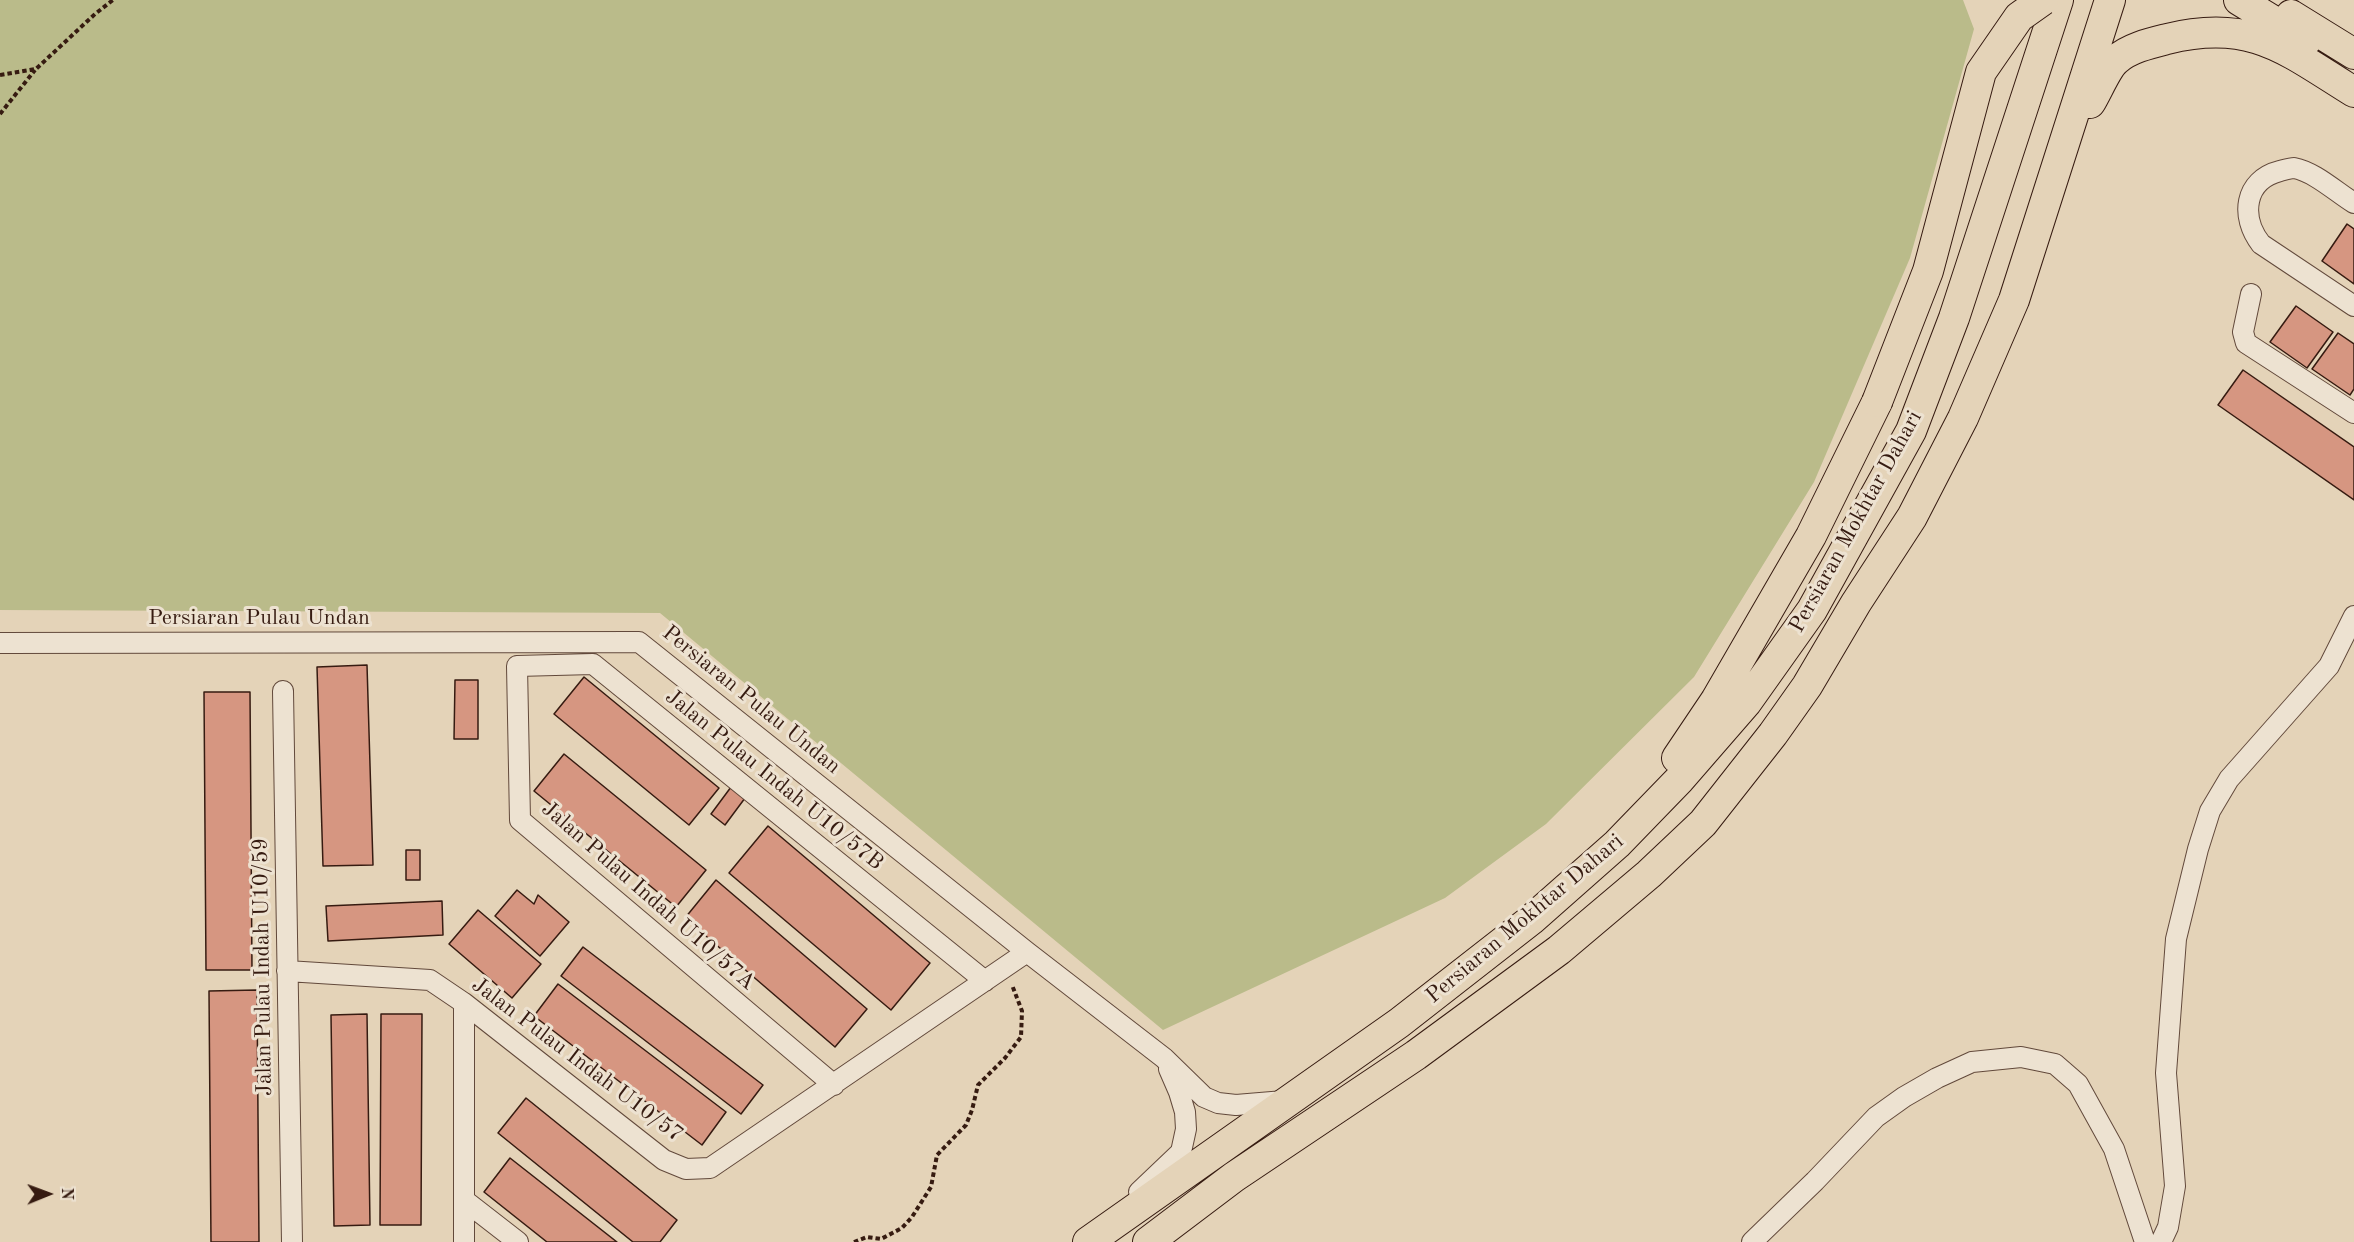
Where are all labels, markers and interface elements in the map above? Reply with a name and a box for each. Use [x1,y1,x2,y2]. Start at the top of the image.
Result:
street label: Persiaran Mokhtar Dahari [1784,406,1928,638]
street label: Persiaran Pulau Undan [148,605,370,631]
street label: Persiaran Pulau Undan [656,620,846,780]
street label: Jalan Pulau Indah U10/57B [659,684,889,876]
street label: Jalan Pulau Indah U10/57A [536,796,760,996]
street label: Persiaran Mokhtar Dahari [1421,829,1629,1009]
street label: Jalan Pulau Indah U10/59 [248,838,278,1096]
street label: Jalan Pulau Indah U10/57 [466,972,688,1148]
north arrow [18,1164,78,1224]
text: N [58,1187,74,1200]

